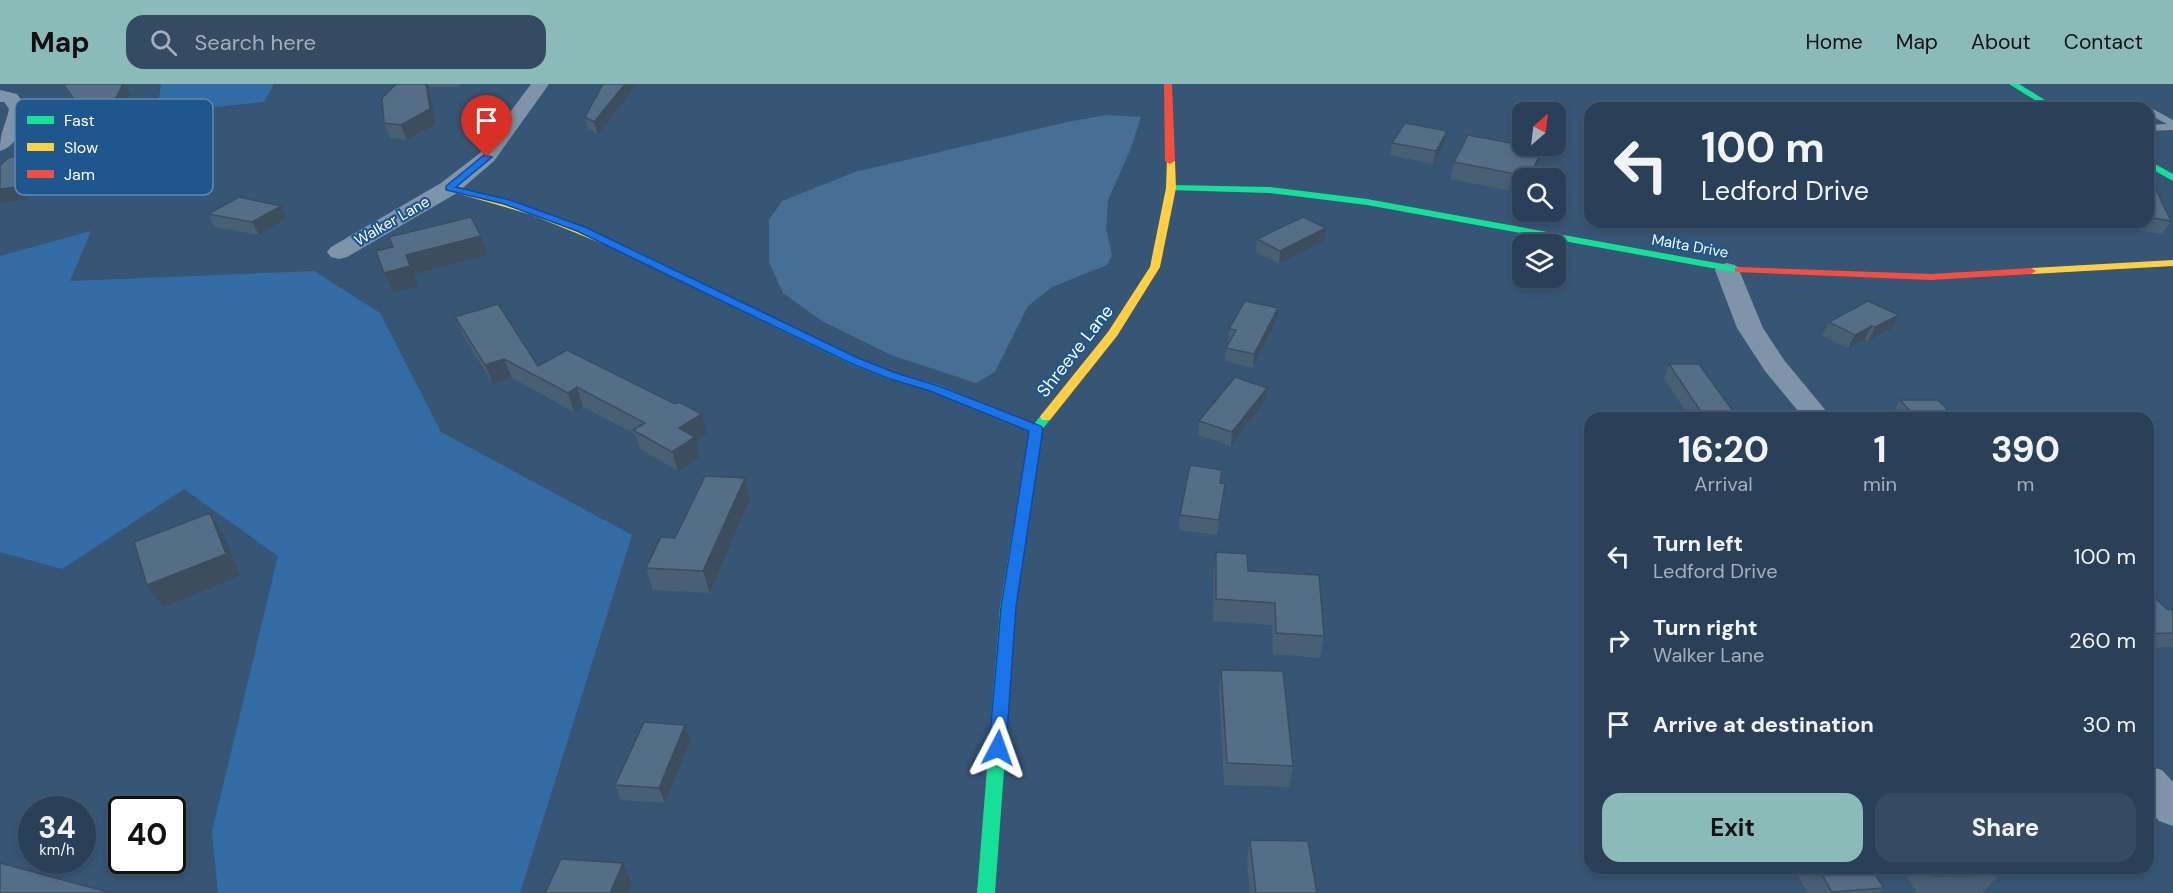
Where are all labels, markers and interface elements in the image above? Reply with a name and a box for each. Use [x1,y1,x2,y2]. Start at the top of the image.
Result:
search box [126,15,546,69]
text: Map [30,24,90,61]
icon: search [147,26,180,59]
text: Search here [195,28,316,57]
text: Home [1805,28,1863,56]
text: Map [1896,28,1938,56]
text: About [1971,28,2031,56]
text: Contact [2064,28,2143,56]
pin [461,95,512,157]
legend [15,99,213,195]
north arrow [1512,102,1566,156]
map controls [1512,102,1566,288]
icon: arrive [470,104,503,137]
text: Fast [64,110,95,131]
text: 100 m [1701,120,1825,175]
icon: left [1602,126,1680,204]
text: Slow [64,137,98,158]
text: Jam [64,164,95,185]
button: search [1512,168,1566,222]
text: Ledford Drive [1701,173,1869,208]
street label: Walker Lane [351,191,433,251]
street label: Malta Drive [1650,229,1730,263]
button: layers [1512,234,1566,288]
street label: Shreeve Lane [1031,300,1119,402]
text: 16:20 [1678,426,1769,473]
text: 1 [1873,426,1887,473]
text: 390 [1991,426,2060,473]
text: Arrival [1694,471,1753,497]
text: min [1863,471,1897,497]
text: m [2017,471,2034,497]
text: Turn left [1653,529,1743,558]
icon: left [1602,540,1635,573]
text: 100 m [2074,542,2136,571]
text: Ledford Drive [1653,558,1778,584]
text: Turn right [1653,613,1758,642]
icon: right [1602,624,1635,657]
text: 260 m [2069,626,2136,655]
text: Walker Lane [1653,642,1764,668]
icon: arrive [1602,708,1635,741]
text: Arrive at destination [1653,710,1874,739]
text: 30 m [2082,710,2136,739]
position arrow [966,716,1030,780]
button: Exit [1602,793,1863,862]
button: Share [1875,793,2136,862]
speed limit sign: 40 [108,796,186,874]
text: 34 [38,808,76,847]
text: km/h [39,840,75,860]

